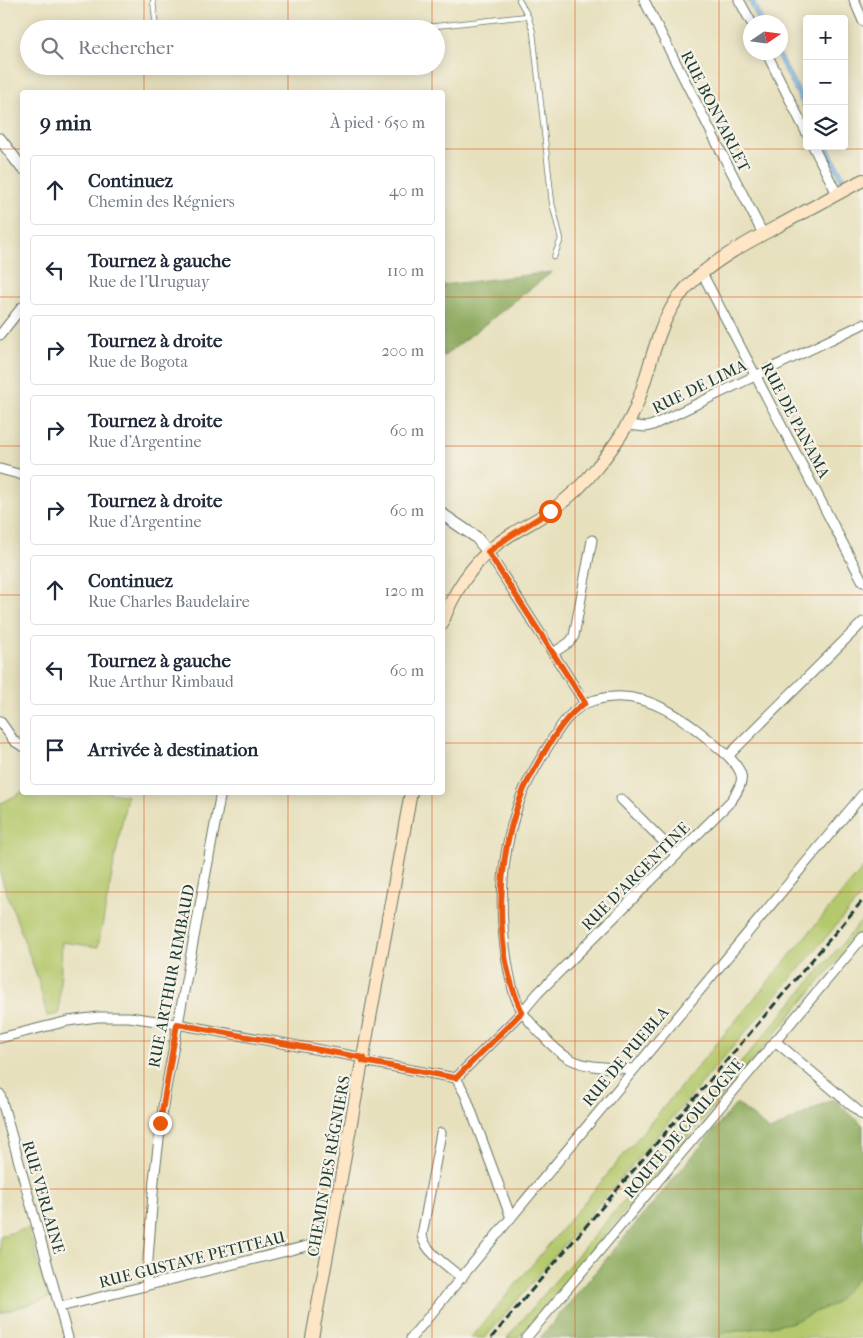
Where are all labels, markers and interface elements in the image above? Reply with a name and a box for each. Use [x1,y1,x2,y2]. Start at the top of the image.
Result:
north arrow [743,15,788,60]
map controls [803,15,848,150]
button: + [803,15,848,60]
search box [20,20,445,75]
icon: search [38,34,66,62]
text: Rechercher [78,37,174,59]
street label: RUE BONVARLET [677,48,754,175]
button: − [803,60,848,105]
button: layers [803,105,848,150]
text: 9 min [40,111,91,135]
text: À pied · 650 m [330,113,425,132]
text: Continuez [88,170,173,192]
icon: ahead [41,176,69,204]
text: 40 m [389,181,424,200]
text: Chemin des Régniers [88,192,235,211]
text: Tournez à gauche [88,250,231,272]
icon: left [41,256,69,284]
text: 110 m [387,261,424,280]
text: Rue de l'Uruguay [88,272,209,291]
text: Tournez à droite [88,330,222,352]
icon: right [41,336,69,364]
text: 200 m [381,341,424,360]
text: Rue de Bogota [88,352,188,371]
street label: RUE DE LIMA [649,355,750,418]
street label: RUE DE PANAMA [757,359,834,482]
text: Tournez à droite [88,410,222,432]
icon: right [41,416,69,444]
text: 60 m [390,421,424,440]
text: Rue d'Argentine [88,432,201,451]
text: Tournez à droite [88,490,222,512]
icon: right [41,496,69,524]
route start [539,500,562,523]
text: 60 m [390,501,424,520]
text: Rue d'Argentine [88,512,201,531]
text: Continuez [88,570,173,592]
icon: ahead [41,576,69,604]
text: 120 m [385,581,424,600]
text: Rue Charles Baudelaire [88,592,250,611]
text: Tournez à gauche [88,650,231,672]
icon: left [41,656,69,684]
text: 60 m [390,661,424,680]
text: Rue Arthur Rimbaud [88,672,234,691]
icon: arrive [41,736,69,764]
text: Arrivée à destination [88,739,258,761]
street label: RUE D'ARGENTINE [577,818,694,934]
street label: RUE ARTHUR RIMBAUD [144,883,199,1069]
street label: RUE DE PUEBLA [578,1002,673,1110]
street label: ROUTE DE COULOGNE [619,1055,747,1202]
street label: CHEMIN DES RÉGNIERS [302,1074,354,1258]
route end [149,1112,172,1135]
street label: RUE VERLAINE [18,1138,69,1256]
street label: RUE GUSTAVE PETITEAU [97,1227,288,1292]

